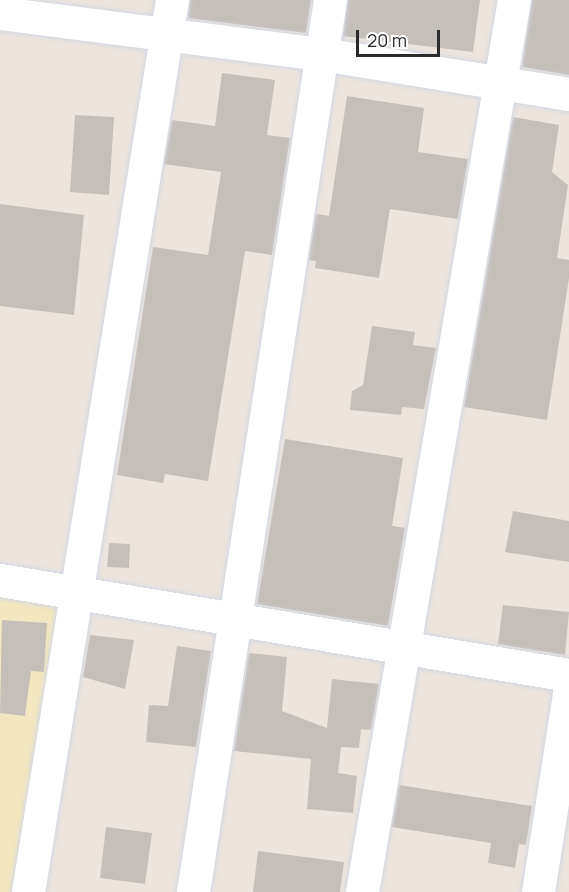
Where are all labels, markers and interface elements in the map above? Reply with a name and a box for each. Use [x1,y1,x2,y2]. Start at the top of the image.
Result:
scale bar [359,18,443,56]
text: 20 m [367,28,407,52]

